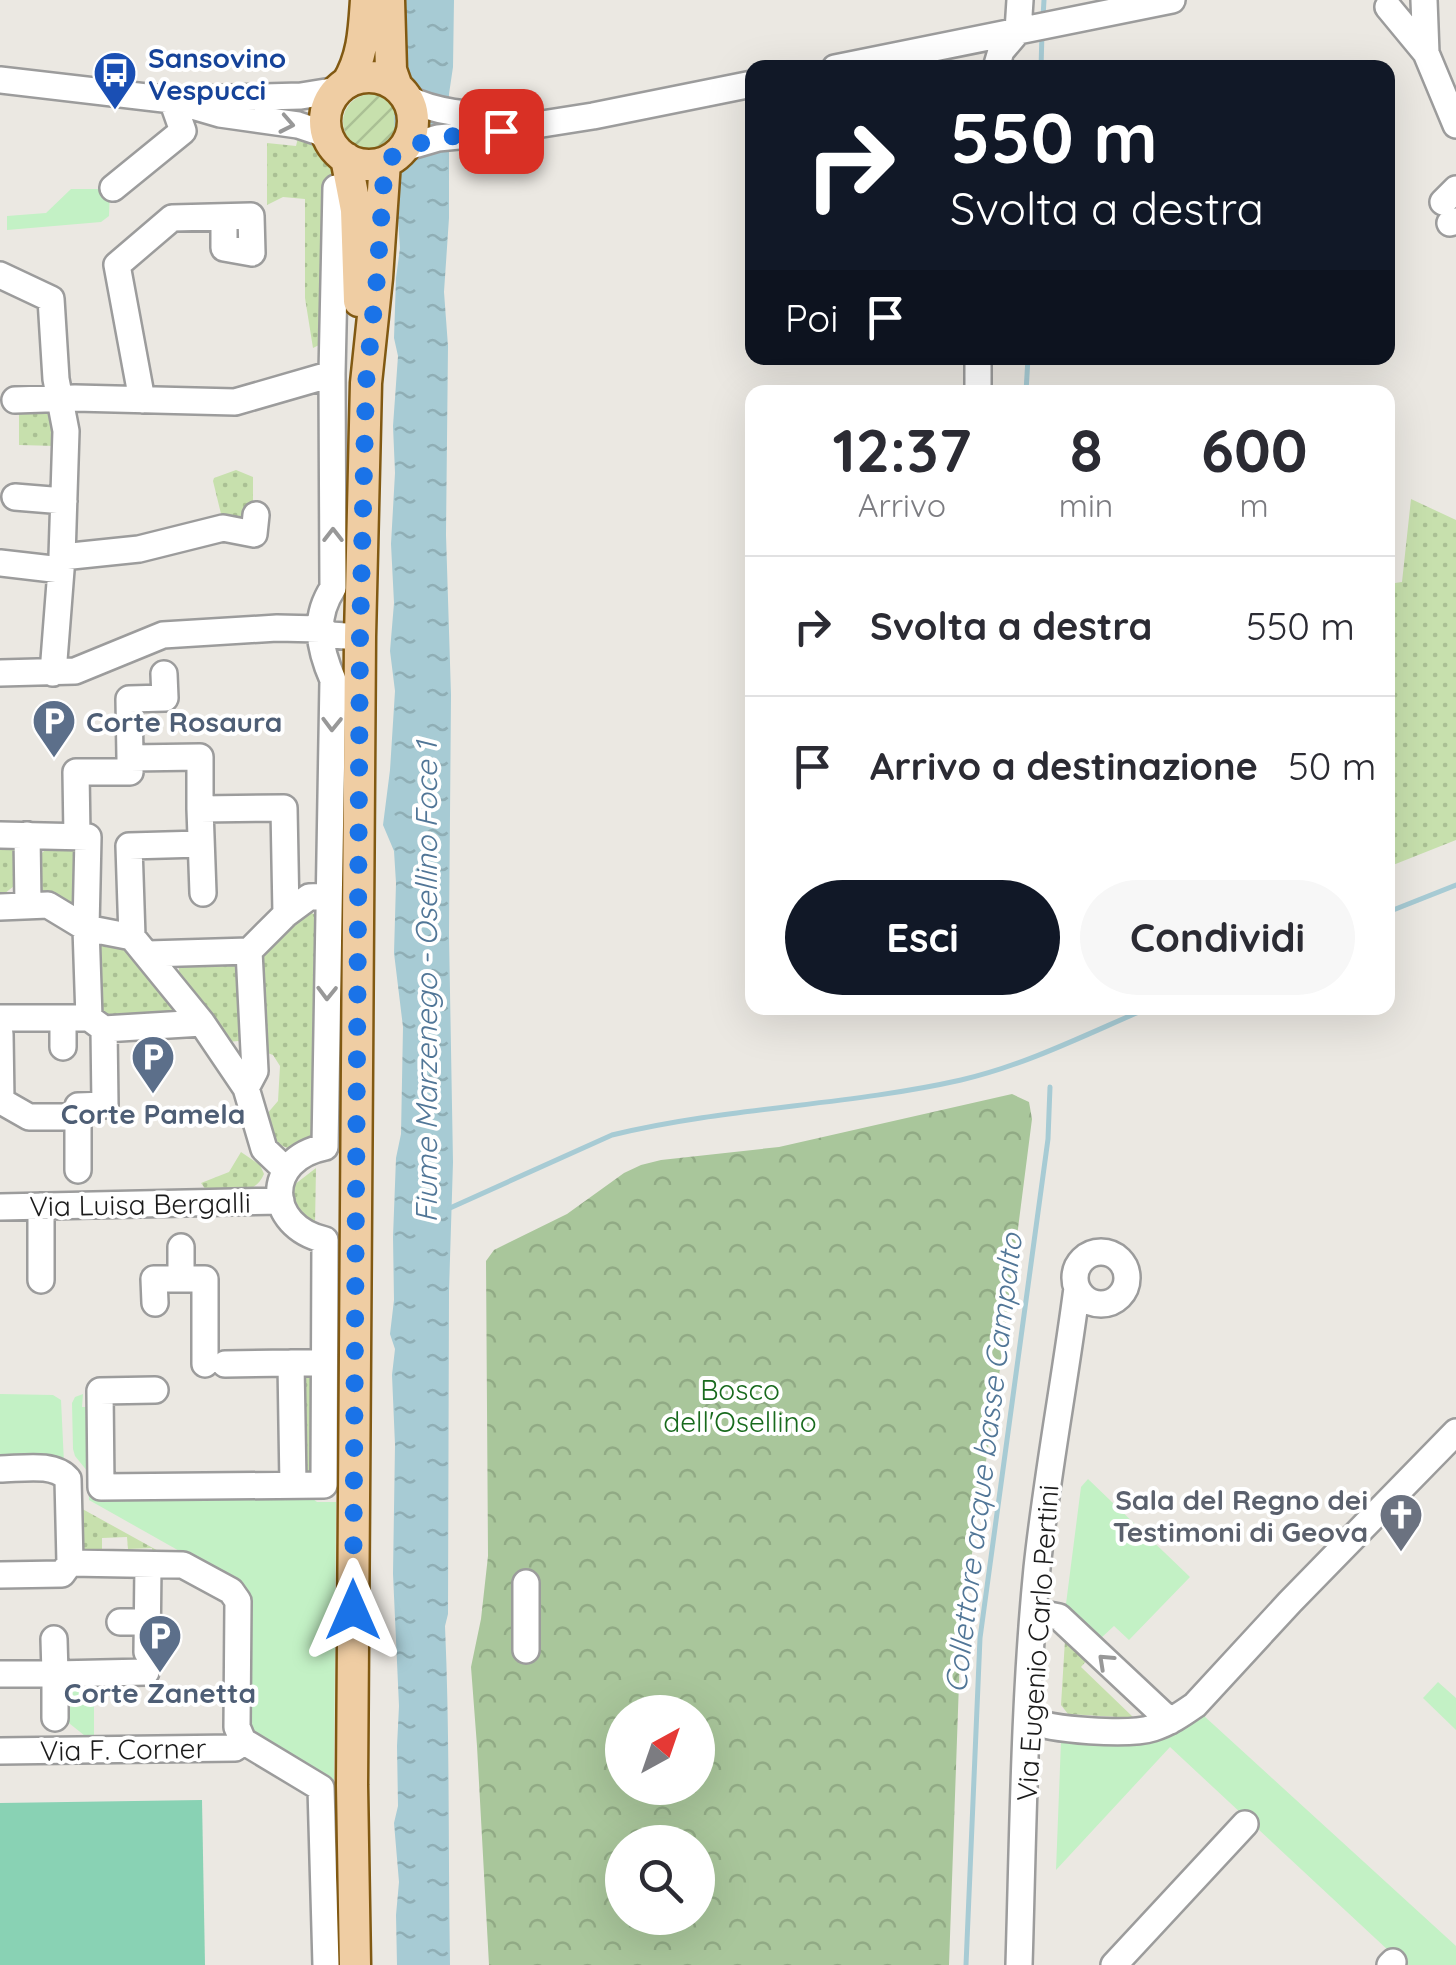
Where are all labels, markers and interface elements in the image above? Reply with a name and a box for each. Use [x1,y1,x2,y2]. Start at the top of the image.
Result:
place label: Sansovino Vespucci [148,40,286,107]
bus stop icon: Sansovino Vespucci [92,50,138,111]
pin [459,89,544,174]
text: 550 m [950,93,1158,181]
icon: right [785,100,915,230]
icon: arrive [474,104,529,159]
one-way arrow [278,112,295,133]
text: Svolta a destra [950,180,1264,236]
icon: arrive [858,290,913,345]
text: Poi [785,294,838,342]
text: 12:37 [832,412,971,487]
text: 8 [1070,412,1103,487]
text: 600 [1201,412,1308,487]
text: Arrivo [858,485,946,525]
text: min [1059,485,1113,525]
text: m [1240,485,1269,525]
one-way arrow [322,526,344,542]
icon: right [785,599,840,654]
text: Svolta a destra [870,602,1152,650]
text: 550 m [1246,602,1355,650]
parking icon: Corte Rosaura [31,698,77,759]
place label: Corte Rosaura [86,704,282,739]
one-way arrow [321,718,343,733]
water label: Fiume Marzenego - Osellino Foce 1 [407,739,445,1223]
icon: arrive [785,739,840,794]
text: Arrivo a destinazione [870,742,1258,790]
text: 50 m [1288,742,1376,790]
button: Esci [785,880,1060,995]
button: Condividi [1080,880,1355,995]
one-way arrow [316,986,338,1002]
parking icon: Corte Pamela [130,1034,176,1095]
place label: Corte Pamela [61,1096,245,1131]
street label: Via Luisa Bergalli [29,1185,251,1223]
water label: Collettore acque basse Campalto [936,1229,1030,1695]
park label: Bosco dell'Osellino [663,1372,817,1439]
place label: Sala del Regno dei Testimoni di Geova [1113,1482,1368,1549]
street label: Via Eugenio Carlo Pertini [1008,1483,1066,1803]
church icon: Sala del Regno dei Testimoni di Geova [1378,1492,1424,1553]
position arrow [301,1558,405,1662]
parking icon: Corte Zanetta [137,1613,183,1674]
one-way arrow [1098,1654,1117,1672]
place label: Corte Zanetta [64,1675,256,1710]
north arrow [605,1695,715,1805]
map controls [605,1695,715,1935]
street label: Via F. Corner [39,1730,207,1768]
button: search [605,1825,715,1935]

